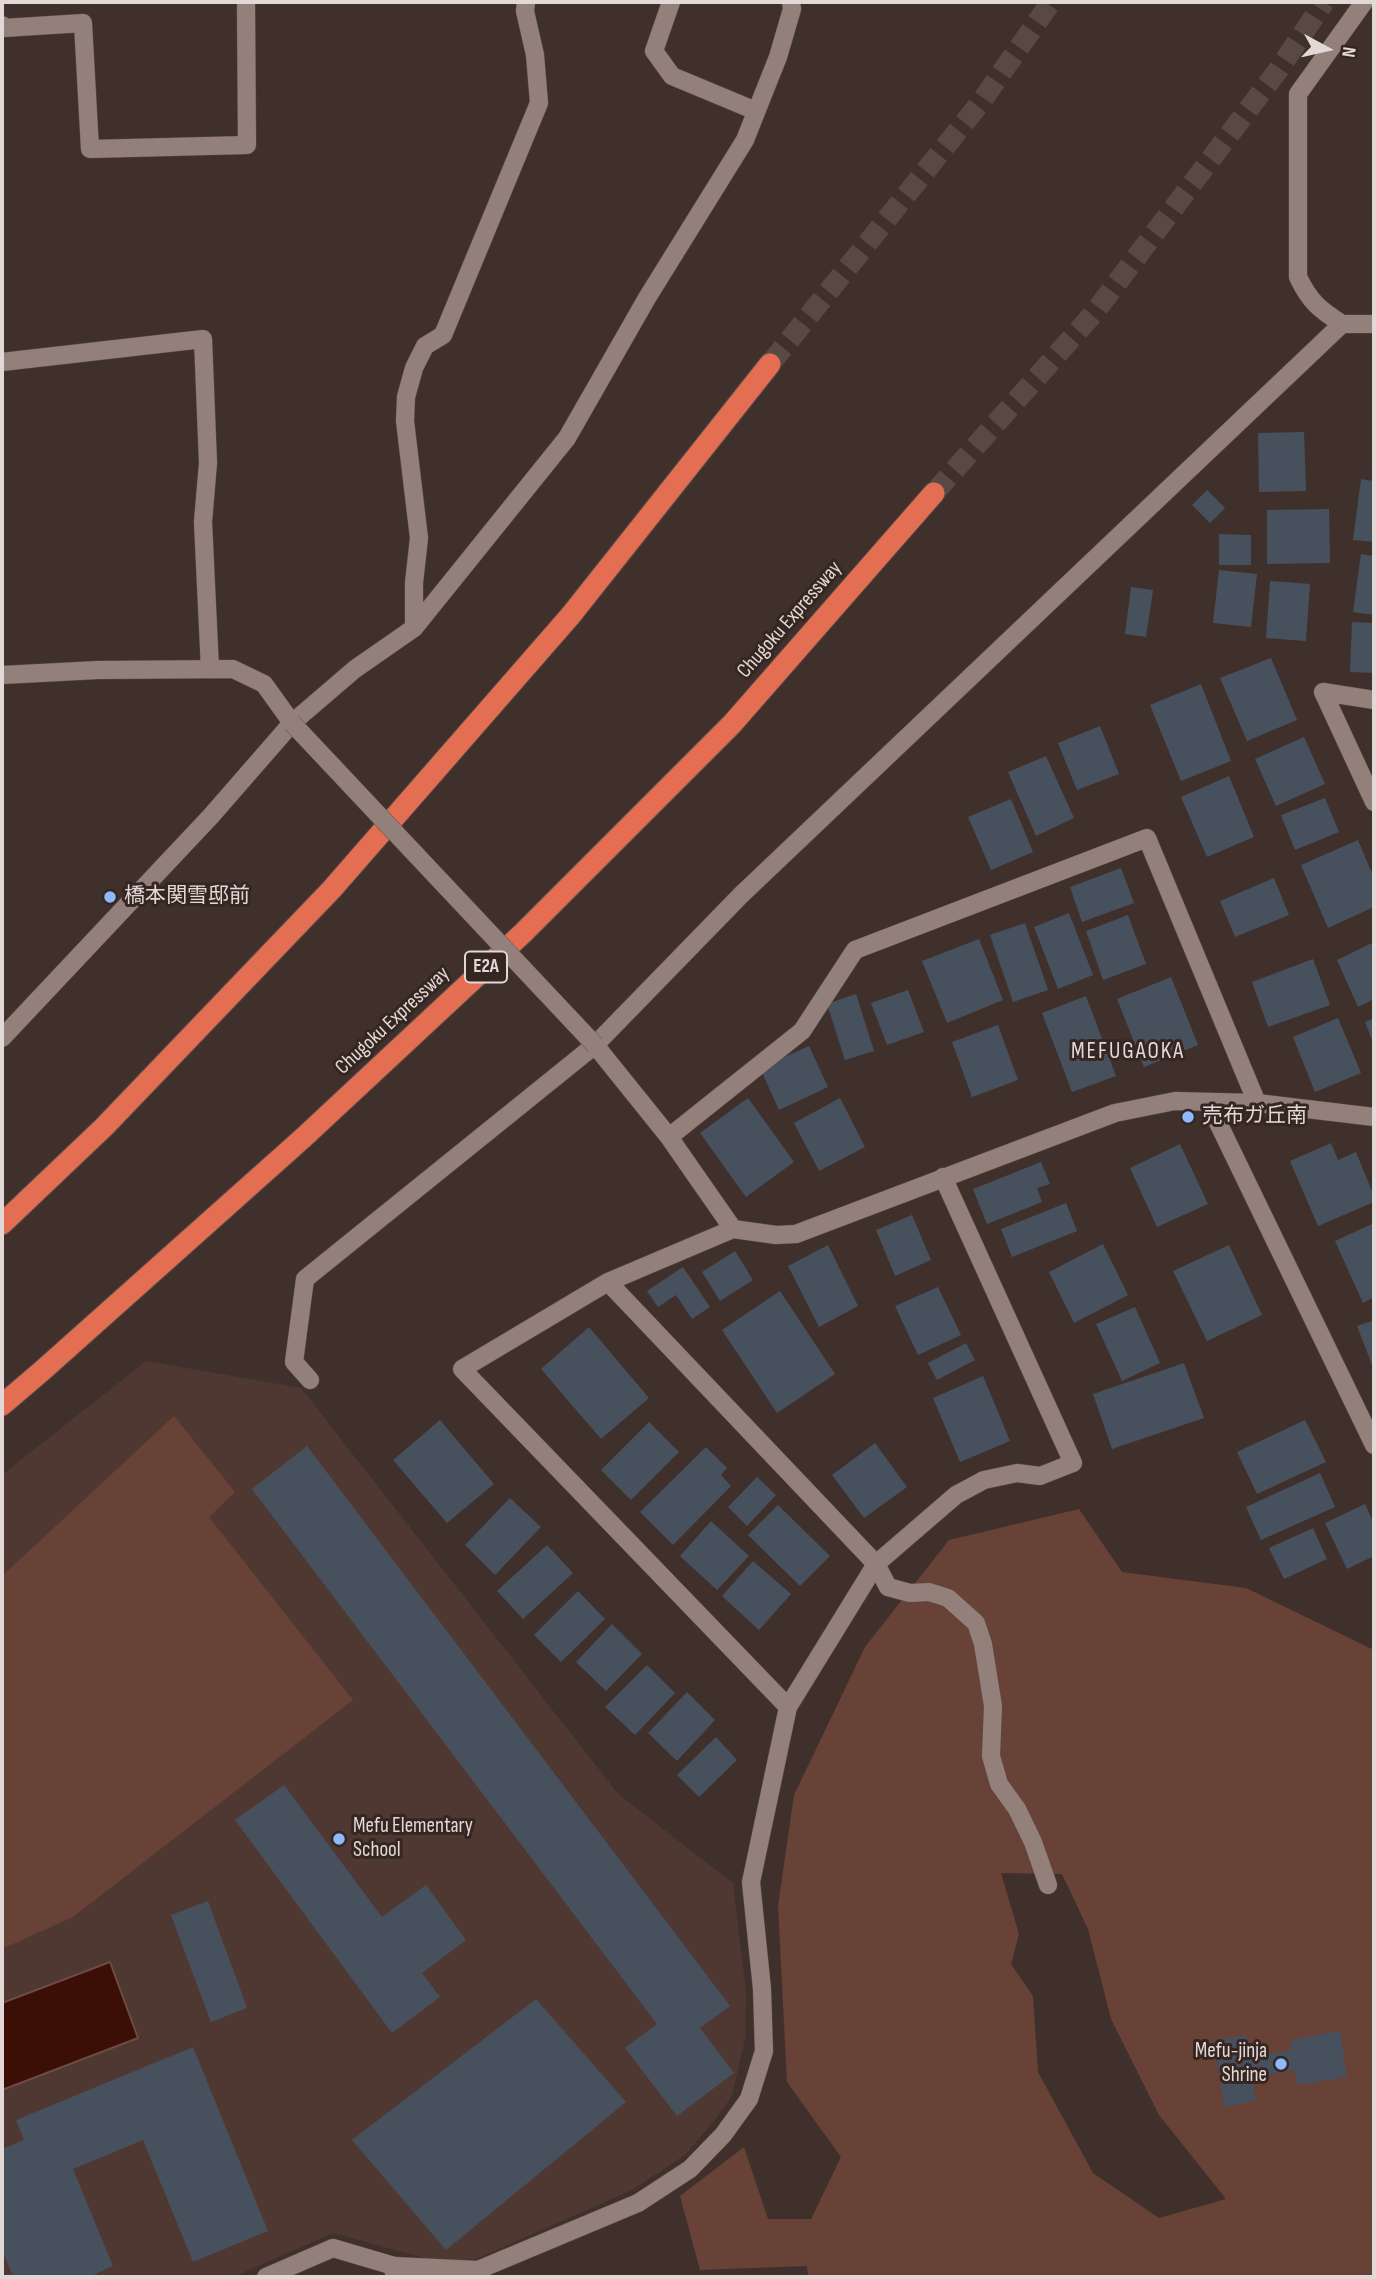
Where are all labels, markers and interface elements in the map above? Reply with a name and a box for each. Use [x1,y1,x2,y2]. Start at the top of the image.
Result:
north arrow [1292,14,1362,84]
text: N [1336,45,1360,59]
street label: Chugoku Expressway [732,556,848,684]
place label: 橋本関雪邸前 [124,884,250,910]
marker: 橋本関雪邸前 [102,889,118,905]
road number: E2A [465,951,507,982]
street label: Chugoku Expressway [331,962,455,1080]
district label: MEFUGAOKA [1072,1038,1184,1066]
place label: 売布ガ丘南 [1202,1104,1307,1130]
marker: 売布ガ丘南 [1180,1109,1196,1125]
place label: Mefu Elementary School [353,1814,473,1864]
marker: Mefu Elementary School [331,1831,347,1847]
place label: Mefu-jinja Shrine [1195,2039,1267,2089]
marker: Mefu-jinja Shrine [1273,2056,1289,2072]

